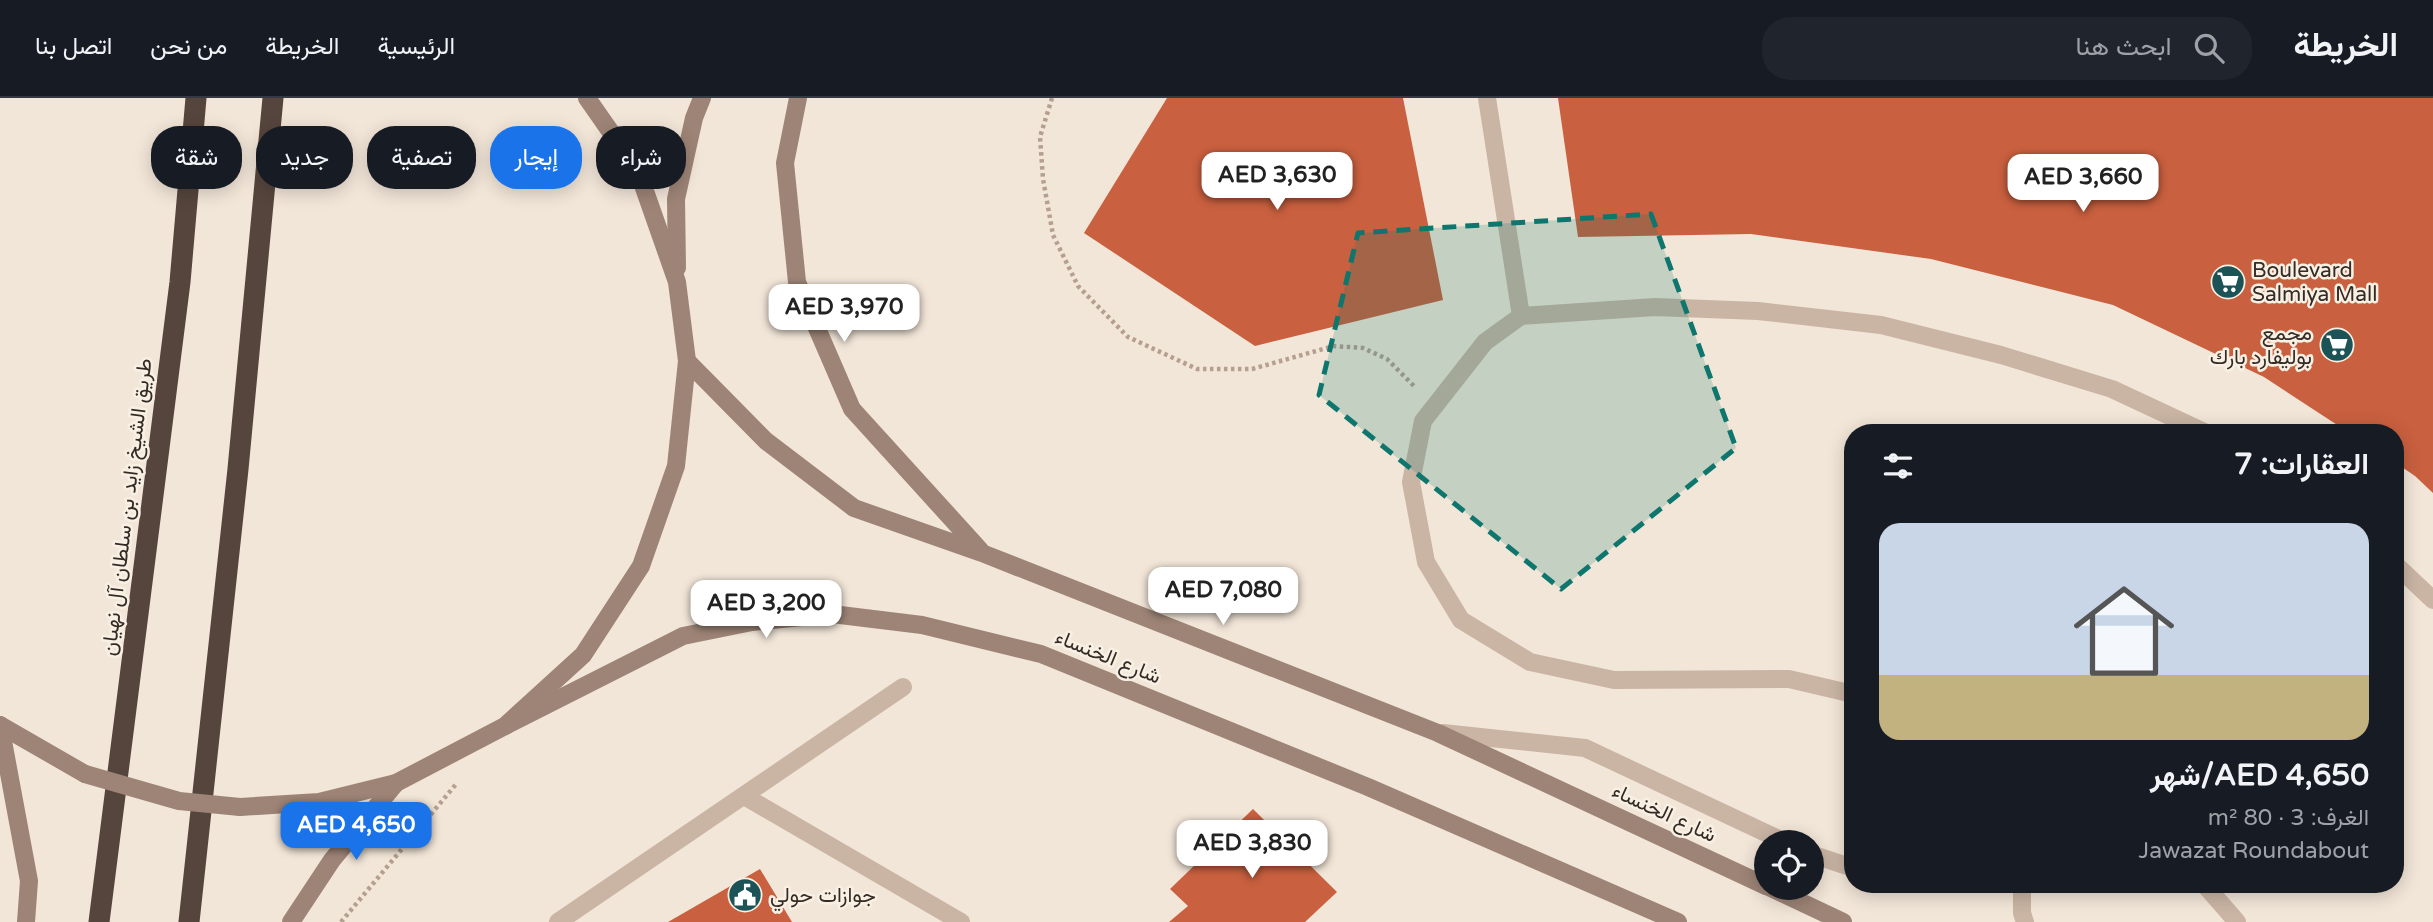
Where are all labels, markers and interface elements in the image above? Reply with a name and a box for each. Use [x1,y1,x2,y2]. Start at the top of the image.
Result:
search box [1762,17,2252,80]
text: الخريطة [2294,26,2398,65]
icon: search [2190,29,2228,67]
text: ابحث هنا [2076,31,2172,62]
text: اتصل بنا [35,32,112,61]
text: من نحن [150,32,227,61]
text: الخريطة [265,32,339,61]
text: الرئيسية [377,32,455,61]
chip: شقة [151,126,242,189]
chip: جديد [256,126,353,189]
chip: تصفية [367,126,476,189]
chip: إيجار [490,126,582,189]
chip: شراء [596,126,686,189]
pin: AED 3,630 [1197,152,1357,212]
pin: AED 3,660 [2003,155,2163,214]
text: AED 3,630 [1218,161,1336,189]
text: AED 3,660 [2024,163,2142,191]
place label: Boulevard Salmiya Mall [2252,258,2377,307]
supermarket icon: Boulevard Salmiya Mall [2209,263,2247,301]
pin: AED 3,970 [764,285,924,344]
text: AED 3,970 [785,293,903,321]
place label: مجمع بوليفارد بارك [2210,321,2312,370]
supermarket icon: مجمع بوليفارد بارك [2318,326,2356,364]
street label: طريق الشيخ زايد بن سلطان آل نهيان [96,357,159,657]
text: العقارات: 7 [2234,446,2369,483]
icon: filters [1879,447,1917,485]
pin: AED 7,080 [1143,568,1303,627]
icon: home [2061,568,2187,694]
text: AED 7,080 [1164,576,1282,604]
pin: AED 3,200 [686,580,846,640]
text: AED 3,200 [707,589,825,617]
street label: شارع الخنساء [1051,624,1164,690]
text: AED 4,650/شهر [2150,757,2369,794]
street label: شارع الخنساء [1608,778,1720,849]
pin: AED 4,650 [276,802,436,862]
text: الغرف: 3 · 80 m² [2208,804,2369,832]
text: AED 4,650 [297,811,415,839]
pin: AED 3,830 [1172,820,1332,880]
text: AED 3,830 [1193,829,1311,857]
map controls [1754,830,1824,900]
button: locate [1754,830,1824,900]
text: Jawazat Roundabout [2139,837,2369,865]
public building icon: جوازات حولي [726,876,764,914]
place label: جوازات حولي [770,883,876,912]

